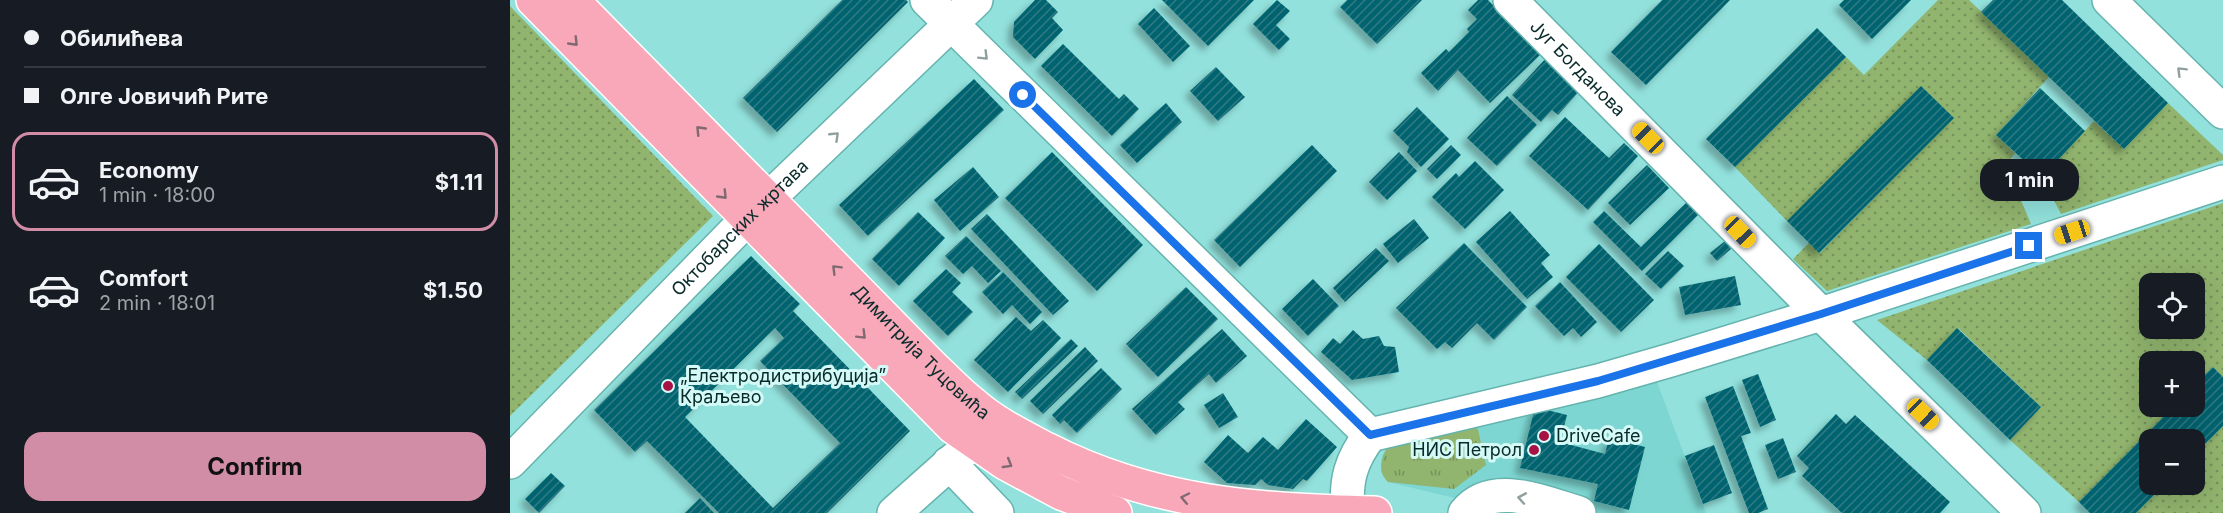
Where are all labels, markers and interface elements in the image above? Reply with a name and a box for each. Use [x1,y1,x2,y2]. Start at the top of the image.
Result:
street label: Југ Богданова [1526,15,1630,120]
text: Обилићева [60,25,183,51]
one-way arrow [567,34,578,45]
one-way arrow [977,49,987,60]
one-way arrow [2178,68,2189,79]
route start [1009,81,1036,108]
text: Олге Јовичић Рите [60,83,268,109]
car [1629,119,1667,157]
one-way arrow [696,127,707,138]
one-way arrow [829,132,839,143]
icon: car [27,155,81,209]
street label: Октобарских жртава [667,155,812,300]
text: Economy [99,157,199,183]
callout: 1 min [1980,159,2078,201]
text: 1 min [2005,168,2054,192]
text: $1.11 [435,169,483,195]
text: 1 min · 18:00 [99,183,215,207]
one-way arrow [716,188,727,199]
car [1721,213,1759,251]
car [2052,218,2092,246]
route end [2015,232,2042,259]
icon: car [27,263,81,317]
text: Comfort [99,265,188,291]
one-way arrow [833,266,844,277]
map controls [2139,273,2205,495]
button: locate [2139,273,2205,339]
text: $1.50 [423,277,483,303]
street label: Димитрија Туцовића [848,280,994,423]
text: 2 min · 18:01 [99,291,215,315]
one-way arrow [855,328,866,339]
button: + [2139,351,2205,417]
place label: „Електродистрибуција” Краљево [680,365,886,407]
marker: „Електродистрибуција” Краљево [661,379,675,393]
car [1904,395,1942,433]
place label: DriveCafe [1556,425,1641,446]
marker: DriveCafe [1537,429,1551,443]
button: − [2139,429,2205,495]
button: Confirm [24,432,486,501]
place label: НИС Петрол [1412,439,1522,460]
marker: НИС Петрол [1527,443,1541,457]
one-way arrow [1002,457,1012,468]
one-way arrow [1180,492,1190,505]
one-way arrow [1518,492,1528,505]

